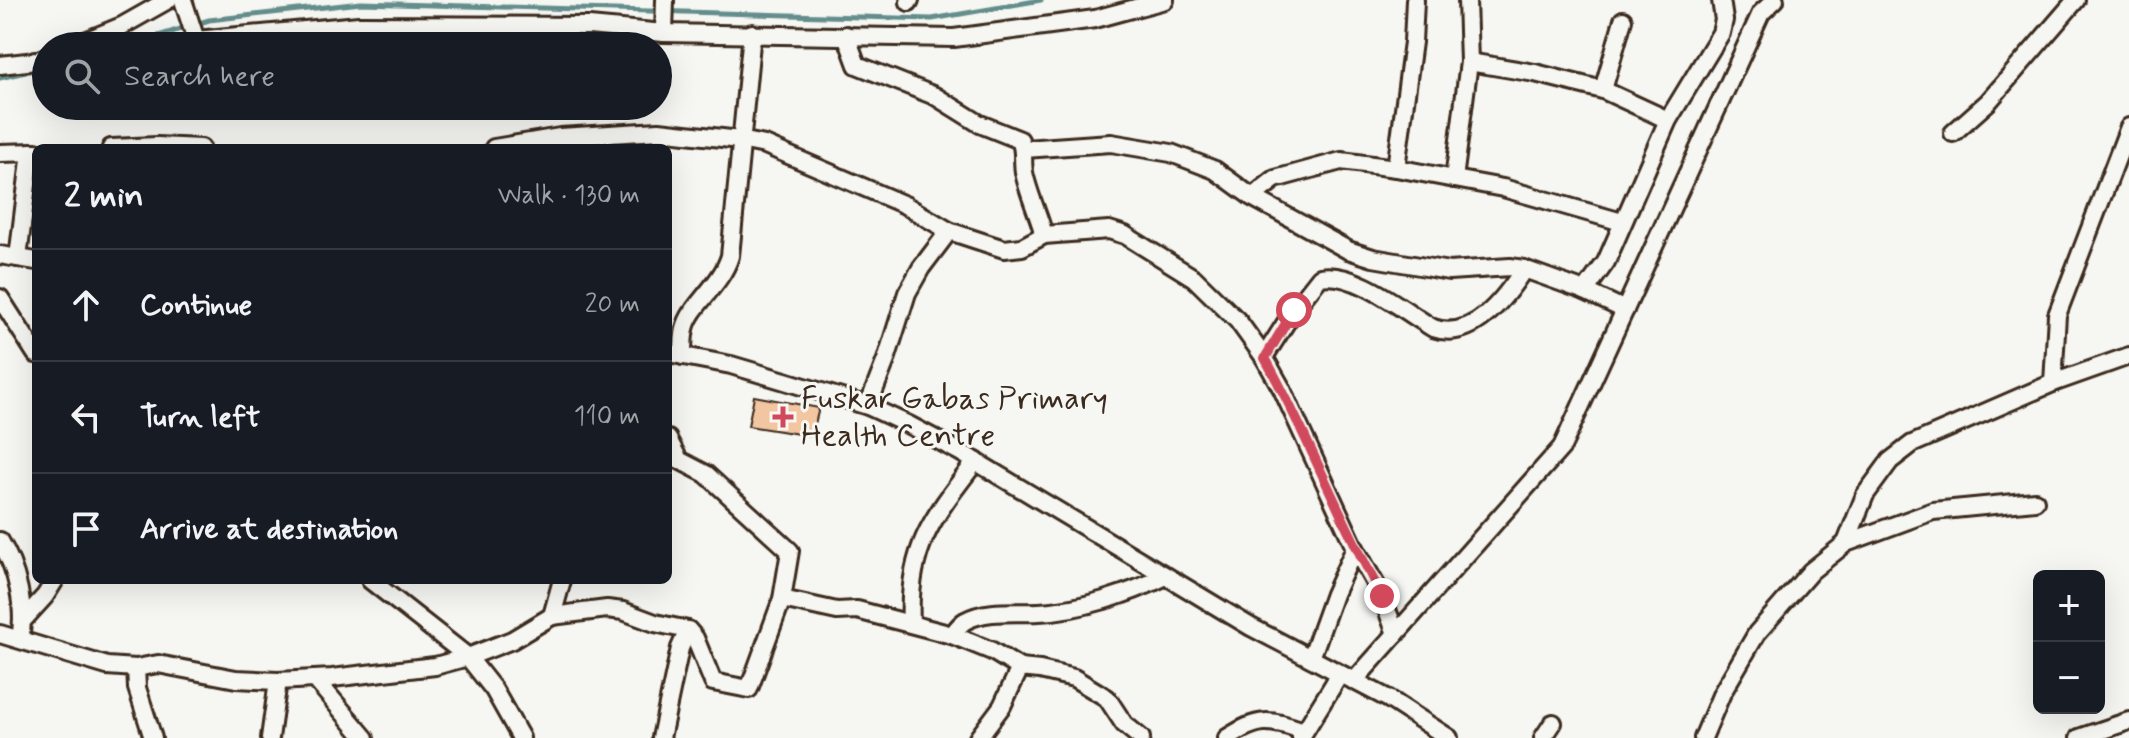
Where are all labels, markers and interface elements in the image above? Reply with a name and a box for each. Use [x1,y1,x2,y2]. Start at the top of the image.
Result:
search box [32,32,672,120]
icon: search [60,54,104,98]
text: Search here [124,57,275,96]
text: 2 min [64,174,144,219]
text: Walk · 130 m [498,179,640,213]
icon: ahead [64,283,108,327]
text: Continue [140,286,252,325]
text: 20 m [585,288,640,322]
route start [1276,292,1312,328]
place label: Fuskar Gabas Primary Health Centre [801,378,1108,457]
icon: left [64,395,108,439]
text: Turn left [140,398,260,437]
text: 110 m [574,400,640,434]
marker: Fuskar Gabas Primary Health Centre [772,406,794,428]
icon: arrive [64,507,108,551]
text: Arrive at destination [140,510,398,549]
map controls [2033,570,2105,714]
button: + [2033,570,2105,642]
route end [1364,578,1400,614]
button: − [2033,642,2105,714]

